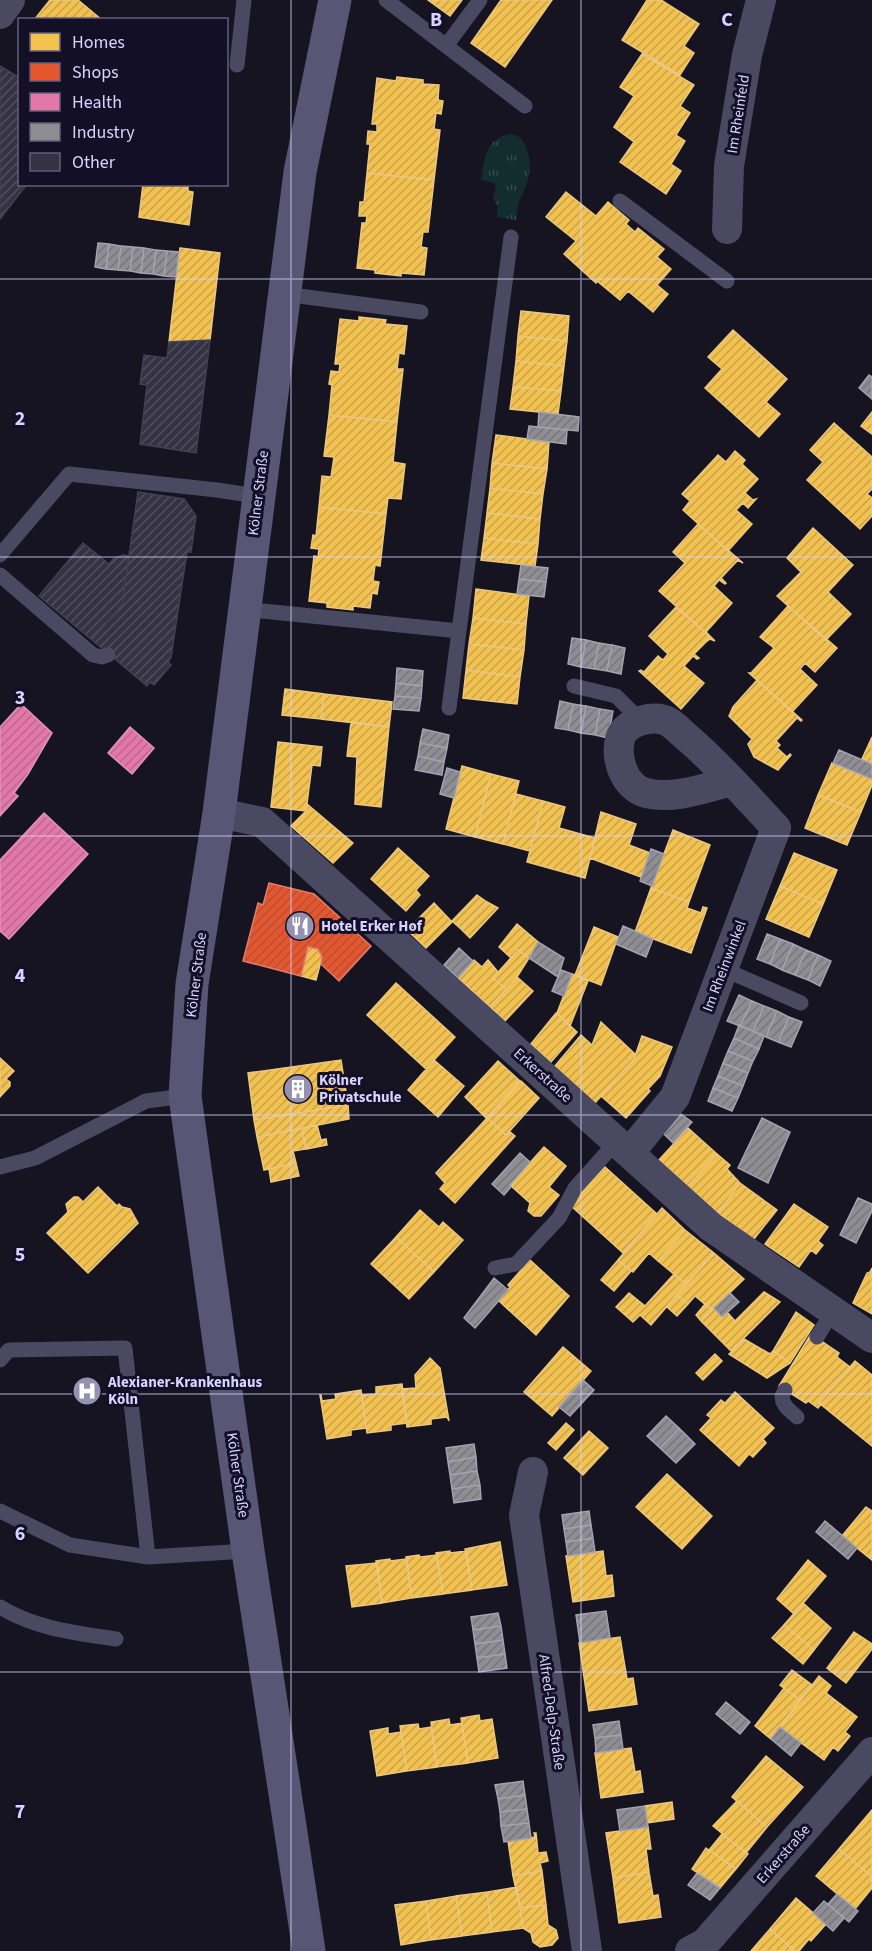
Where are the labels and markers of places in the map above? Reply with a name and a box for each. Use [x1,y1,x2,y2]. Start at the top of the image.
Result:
restaurant icon: Hotel Erker Hof [284,910,316,942]
place label: Hotel Erker Hof [321,916,423,937]
place label: Kölner Privatschule [319,1070,402,1108]
building icon: Kölner Privatschule [282,1073,314,1105]
place label: Alexianer-Krankenhaus Köln [107,1372,262,1410]
hospital icon: Alexianer-Krankenhaus Köln [71,1375,103,1407]

